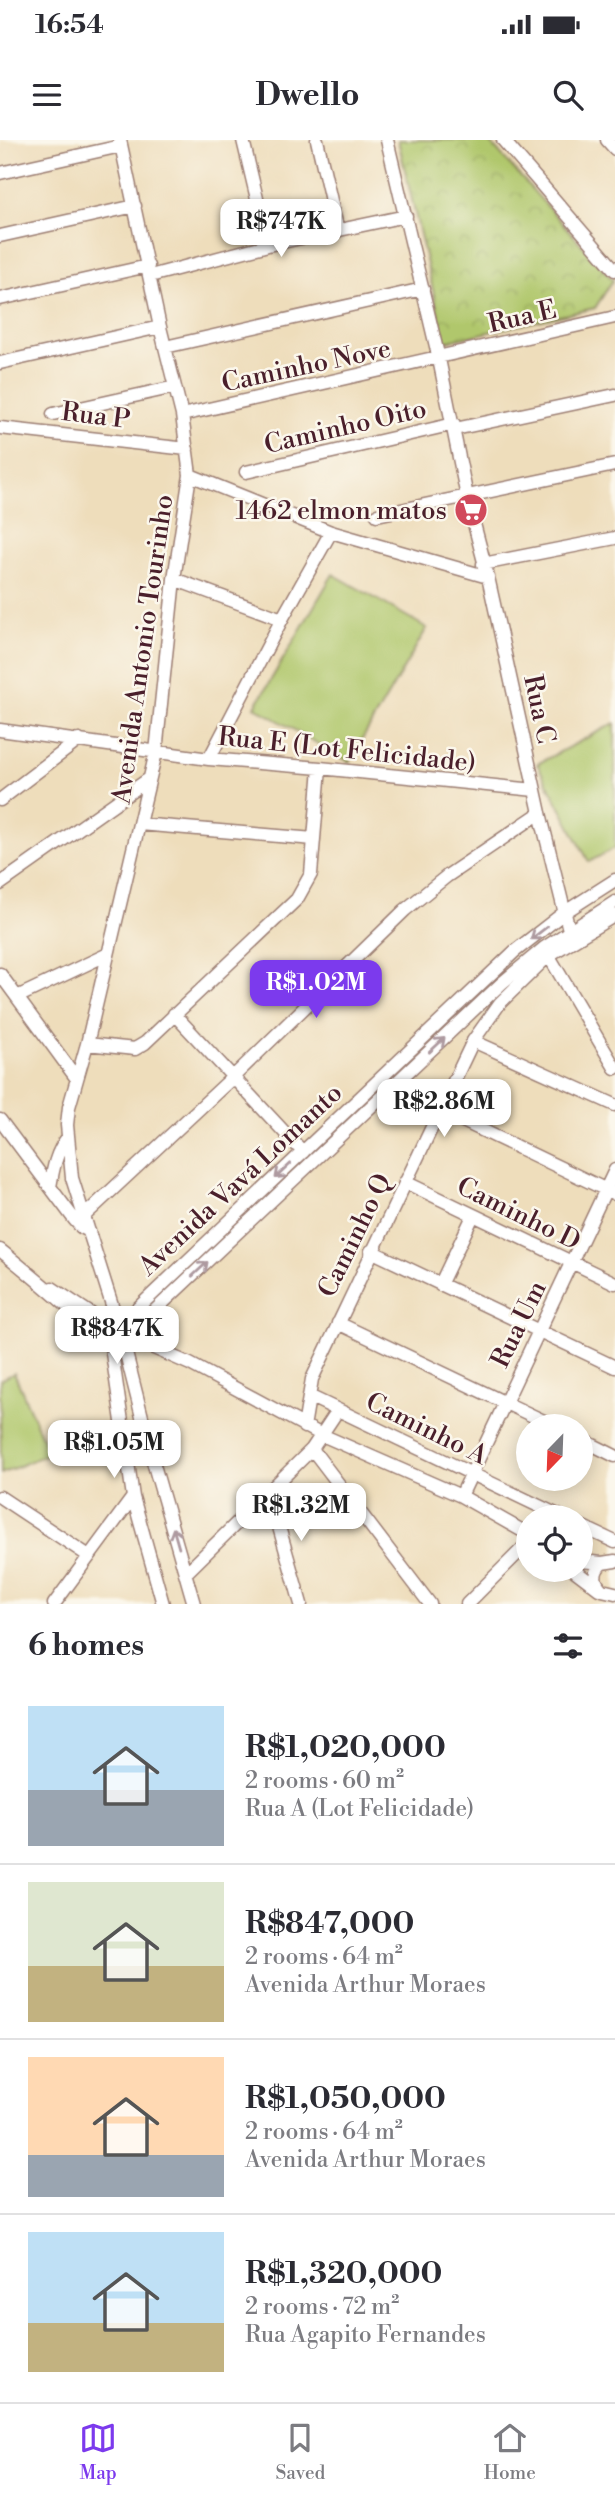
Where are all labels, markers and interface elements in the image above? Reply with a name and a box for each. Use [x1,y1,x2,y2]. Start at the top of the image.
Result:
text: 16:54 [35,9,104,41]
text: Dwello [255,75,360,115]
icon: menu [28,76,66,114]
icon: search [549,76,587,114]
pin: R$747K [224,200,338,259]
text: R$747K [236,208,326,236]
street label: Rua E [485,294,560,340]
street label: Caminho Nove [219,332,394,400]
street label: Caminho Oito [261,393,429,461]
street label: Rua P [60,396,132,436]
supermarket icon: 1462 elmon matos [452,491,490,529]
street label: Avenida Antonio Tourinho [105,493,181,807]
place label: 1462 elmon matos [236,495,447,527]
street label: Rua C [516,672,562,746]
street label: Rua E (Lot Felicidade) [216,721,477,779]
one-way arrow [530,925,548,940]
pin: R$1.02M [251,960,381,1020]
text: R$1.02M [266,969,366,997]
one-way arrow [428,1037,445,1054]
street label: Avenida Vavá Lomanto [131,1077,349,1283]
pin: R$2.86M [379,1080,509,1139]
text: R$2.86M [393,1088,495,1116]
one-way arrow [275,1163,292,1180]
street label: Caminho Q [311,1168,399,1303]
street label: Caminho D [452,1170,586,1258]
one-way arrow [192,1261,209,1278]
street label: Rua Um [484,1276,554,1373]
pin: R$847K [60,1306,174,1366]
text: R$847K [71,1315,163,1343]
street label: Caminho A [361,1386,494,1473]
north arrow [516,1414,593,1491]
map controls [516,1414,593,1582]
pin: R$1.05M [49,1420,179,1480]
text: R$1.05M [64,1429,164,1457]
pin: R$1.32M [236,1484,366,1543]
text: R$1.32M [252,1492,350,1520]
button: locate [516,1505,593,1582]
one-way arrow [168,1528,181,1550]
text: 6 homes [28,1627,144,1665]
icon: filters [549,1627,587,1665]
text: R$1,020,000 [245,1729,446,1767]
icon: home [84,1734,168,1818]
text: 2 rooms · 60 m² [245,1767,404,1795]
text: Rua A (Lot Felicidade) [245,1795,474,1823]
text: R$847,000 [245,1905,414,1943]
icon: home [84,1910,168,1994]
text: 2 rooms · 64 m² [245,1943,403,1971]
text: Avenida Arthur Moraes [245,1971,486,1999]
text: R$1,050,000 [245,2080,446,2118]
icon: home [84,2085,168,2169]
text: 2 rooms · 64 m² [245,2118,403,2146]
text: Avenida Arthur Moraes [245,2146,486,2174]
text: R$1,320,000 [245,2255,442,2293]
icon: home [84,2260,168,2344]
text: 2 rooms · 72 m² [245,2293,399,2321]
text: Rua Agapito Fernandes [245,2321,486,2349]
tab: Map [79,2419,117,2485]
tab: Saved [275,2419,325,2485]
tab: Home [484,2419,536,2485]

